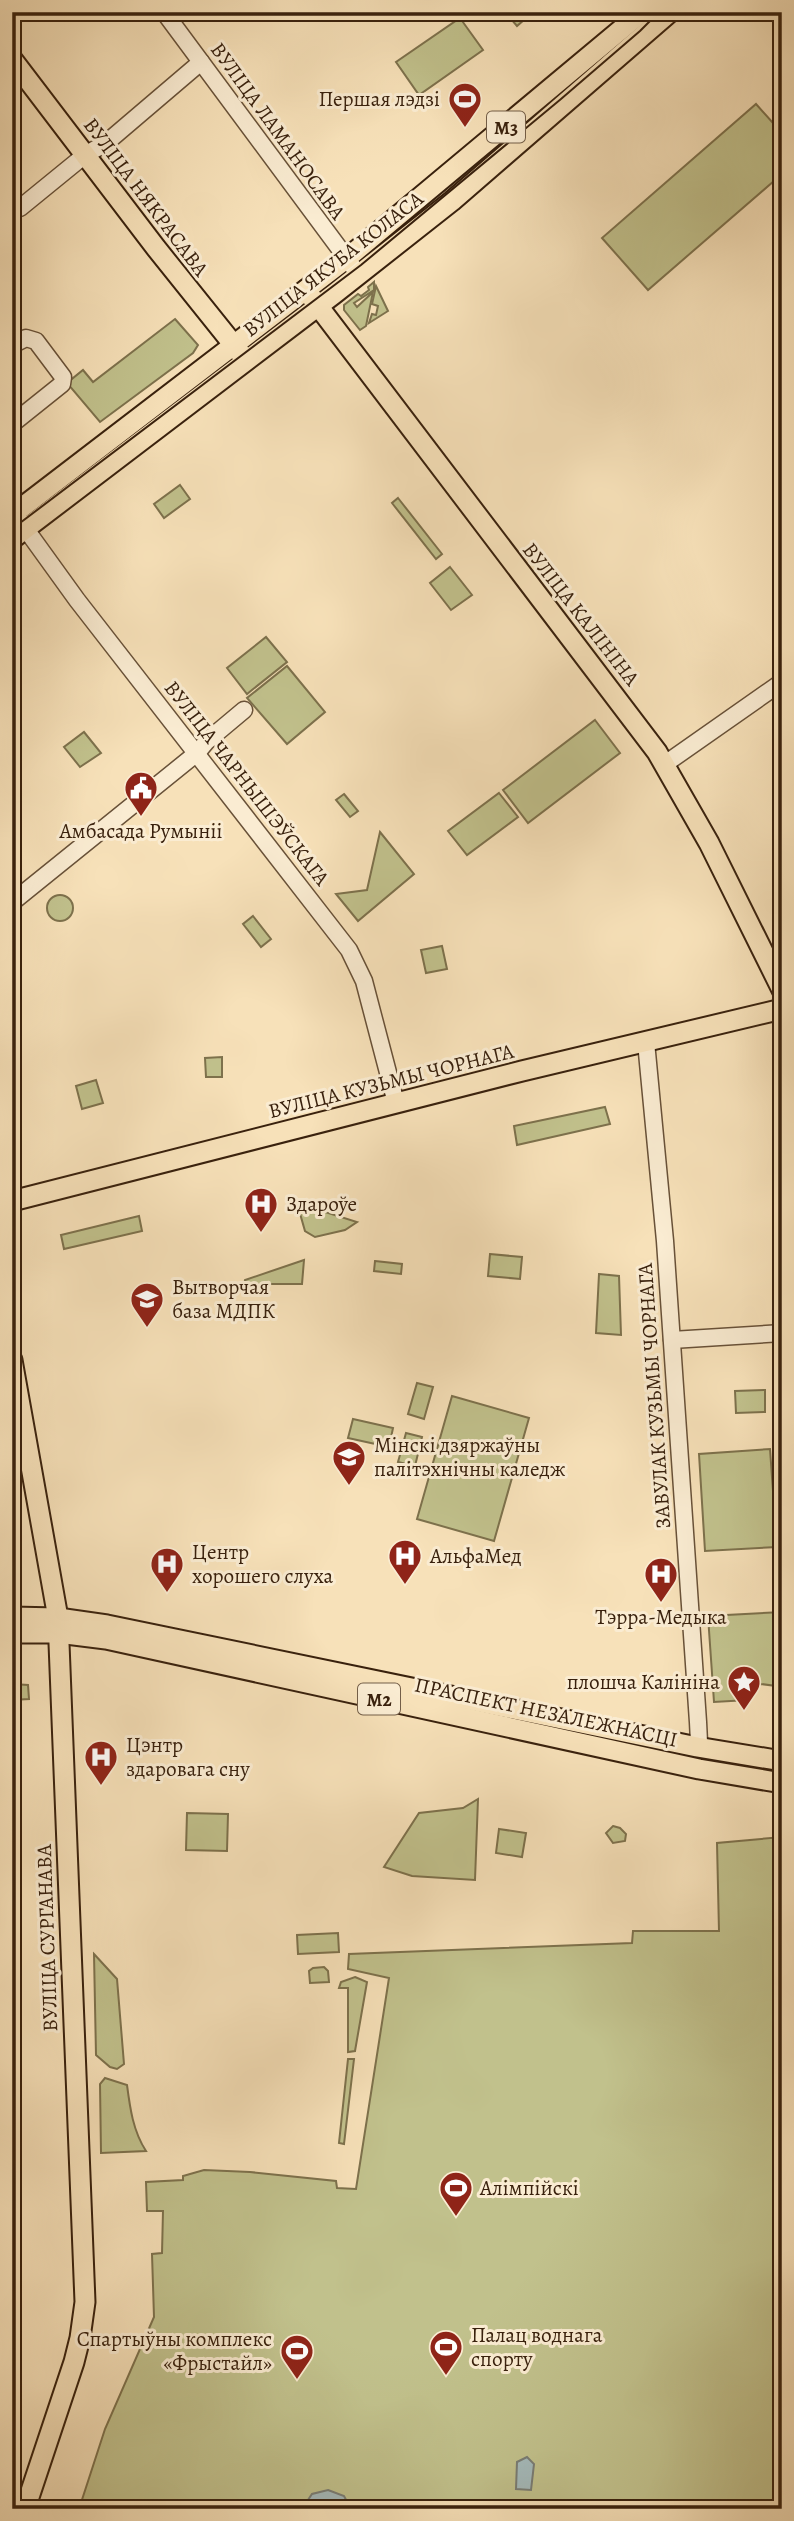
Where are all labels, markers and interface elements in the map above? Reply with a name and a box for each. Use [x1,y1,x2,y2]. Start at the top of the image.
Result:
street label: ВУЛІЦА ЛАМАНОСАВА [204,37,352,226]
sports icon: Першая лэдзі [446,80,484,129]
place label: Першая лэдзі [318,85,440,113]
road number: М3 [487,111,525,142]
street label: ВУЛІЦА НЯКРАСАВА [77,112,215,283]
street label: ВУЛІЦА ЯКУБА КОЛАСА [237,184,430,343]
street label: ВУЛІЦА КАЛІНІНА [516,537,646,692]
street label: ВУЛІЦА ЧАРНЫШЭЎСКАГА [158,675,336,892]
public building icon: Амбасада Румыніі [122,769,160,818]
place label: Амбасада Румыніі [59,817,222,845]
street label: ВУЛІЦА КУЗЬМЫ ЧОРНАГА [265,1037,517,1125]
hospital icon: Здароўе [242,1185,280,1234]
place label: Здароўе [286,1190,357,1218]
street label: ЗАВУЛАК КУЗЬМЫ ЧОРНАГА [631,1262,677,1530]
place label: Вытворчая база МДПК [172,1273,276,1325]
school or university icon: Вытворчая база МДПК [128,1280,166,1329]
place label: Мінскі дзяржаўны палітэхнічны каледж [374,1431,566,1483]
school or university icon: Мінскі дзяржаўны палітэхнічны каледж [330,1438,368,1487]
hospital icon: АльфаМед [386,1537,424,1586]
place label: Центр хорошего слуха [192,1538,333,1590]
place label: АльфаМед [429,1542,522,1570]
hospital icon: Центр хорошего слуха [148,1545,186,1594]
hospital icon: Тэрра-Медыка [642,1555,680,1604]
place label: Тэрра-Медыка [595,1603,727,1631]
place icon: плошча Калініна [725,1663,763,1712]
place label: плошча Калініна [567,1668,720,1696]
street label: ПРАСПЕКТ НЕЗАЛЕЖНАСЦІ [412,1670,680,1754]
road number: М2 [358,1684,400,1714]
place label: Цэнтр здаровага сну [126,1731,250,1783]
hospital icon: Цэнтр здаровага сну [82,1738,120,1787]
street label: ВУЛІЦА СУРГАНАВА [30,1843,64,2032]
sports icon: Алімпійскі [437,2169,475,2218]
place label: Алімпійскі [479,2174,579,2202]
place label: Палац воднага спорту [471,2321,603,2373]
place label: Спартыўны комплекс «Фрыстайл» [77,2325,272,2377]
sports icon: Палац воднага спорту [427,2328,465,2377]
sports icon: Спартыўны комплекс «Фрыстайл» [278,2332,316,2381]

